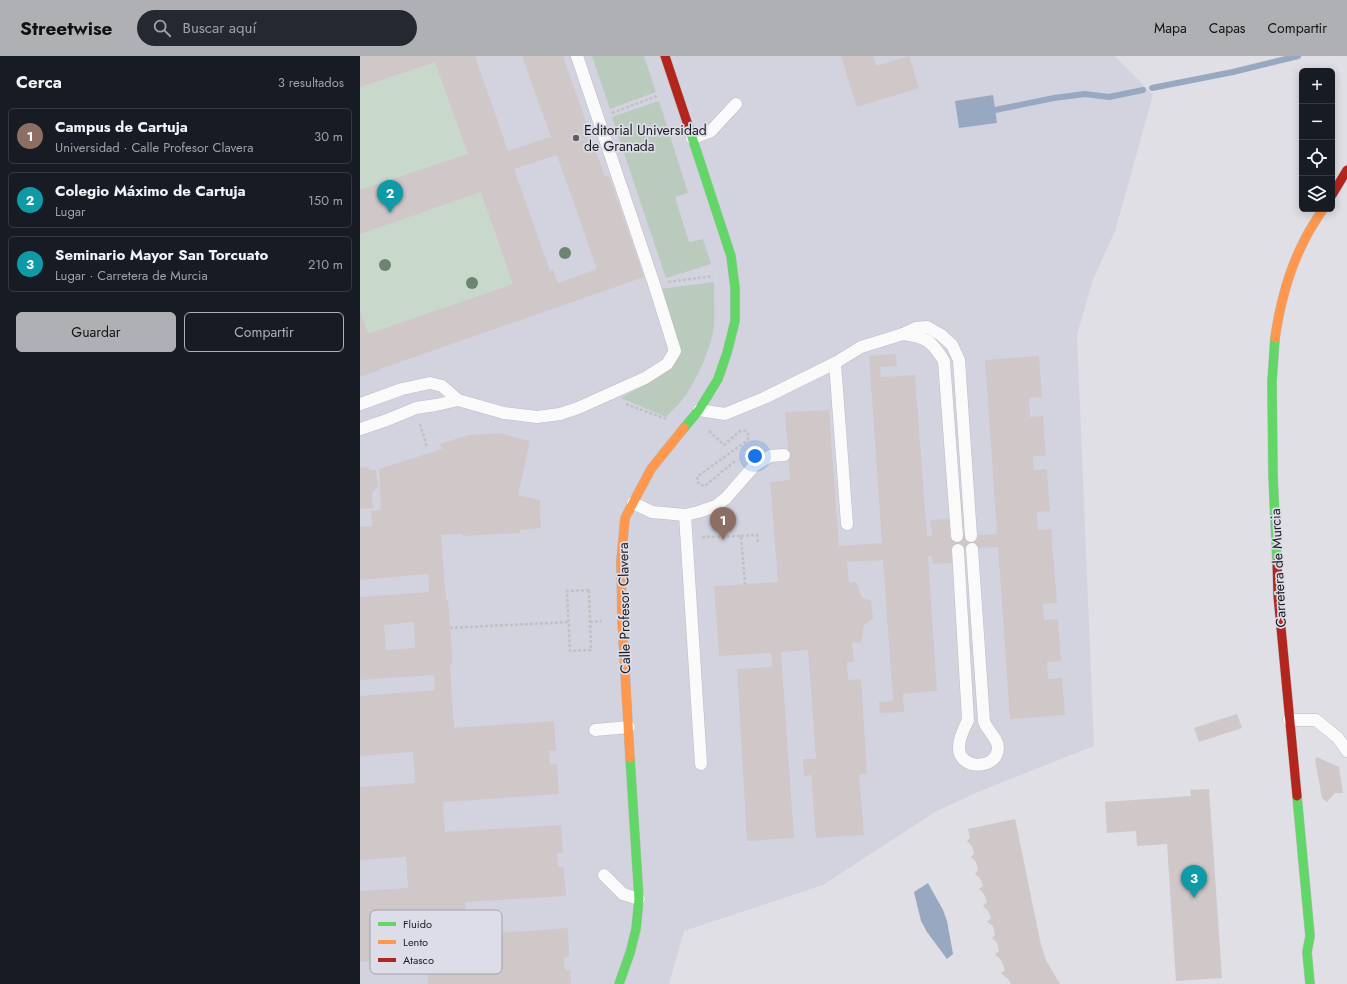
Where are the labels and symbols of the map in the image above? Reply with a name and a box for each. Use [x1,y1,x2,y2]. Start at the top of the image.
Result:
place label: Editorial Universidad de Granada [584,120,707,156]
marker: Editorial Universidad de Granada [571,133,581,143]
pin: 2 [377,180,403,213]
your location [745,446,765,466]
pin: 1 [710,507,736,540]
street label: Carretera de Murcia [1265,508,1291,628]
street label: Calle Profesor Clavera [613,542,635,674]
pin: 3 [1181,865,1207,898]
legend [370,910,502,974]
text: Fluido [403,916,432,932]
text: Lento [403,934,428,950]
text: Atasco [403,952,434,968]

